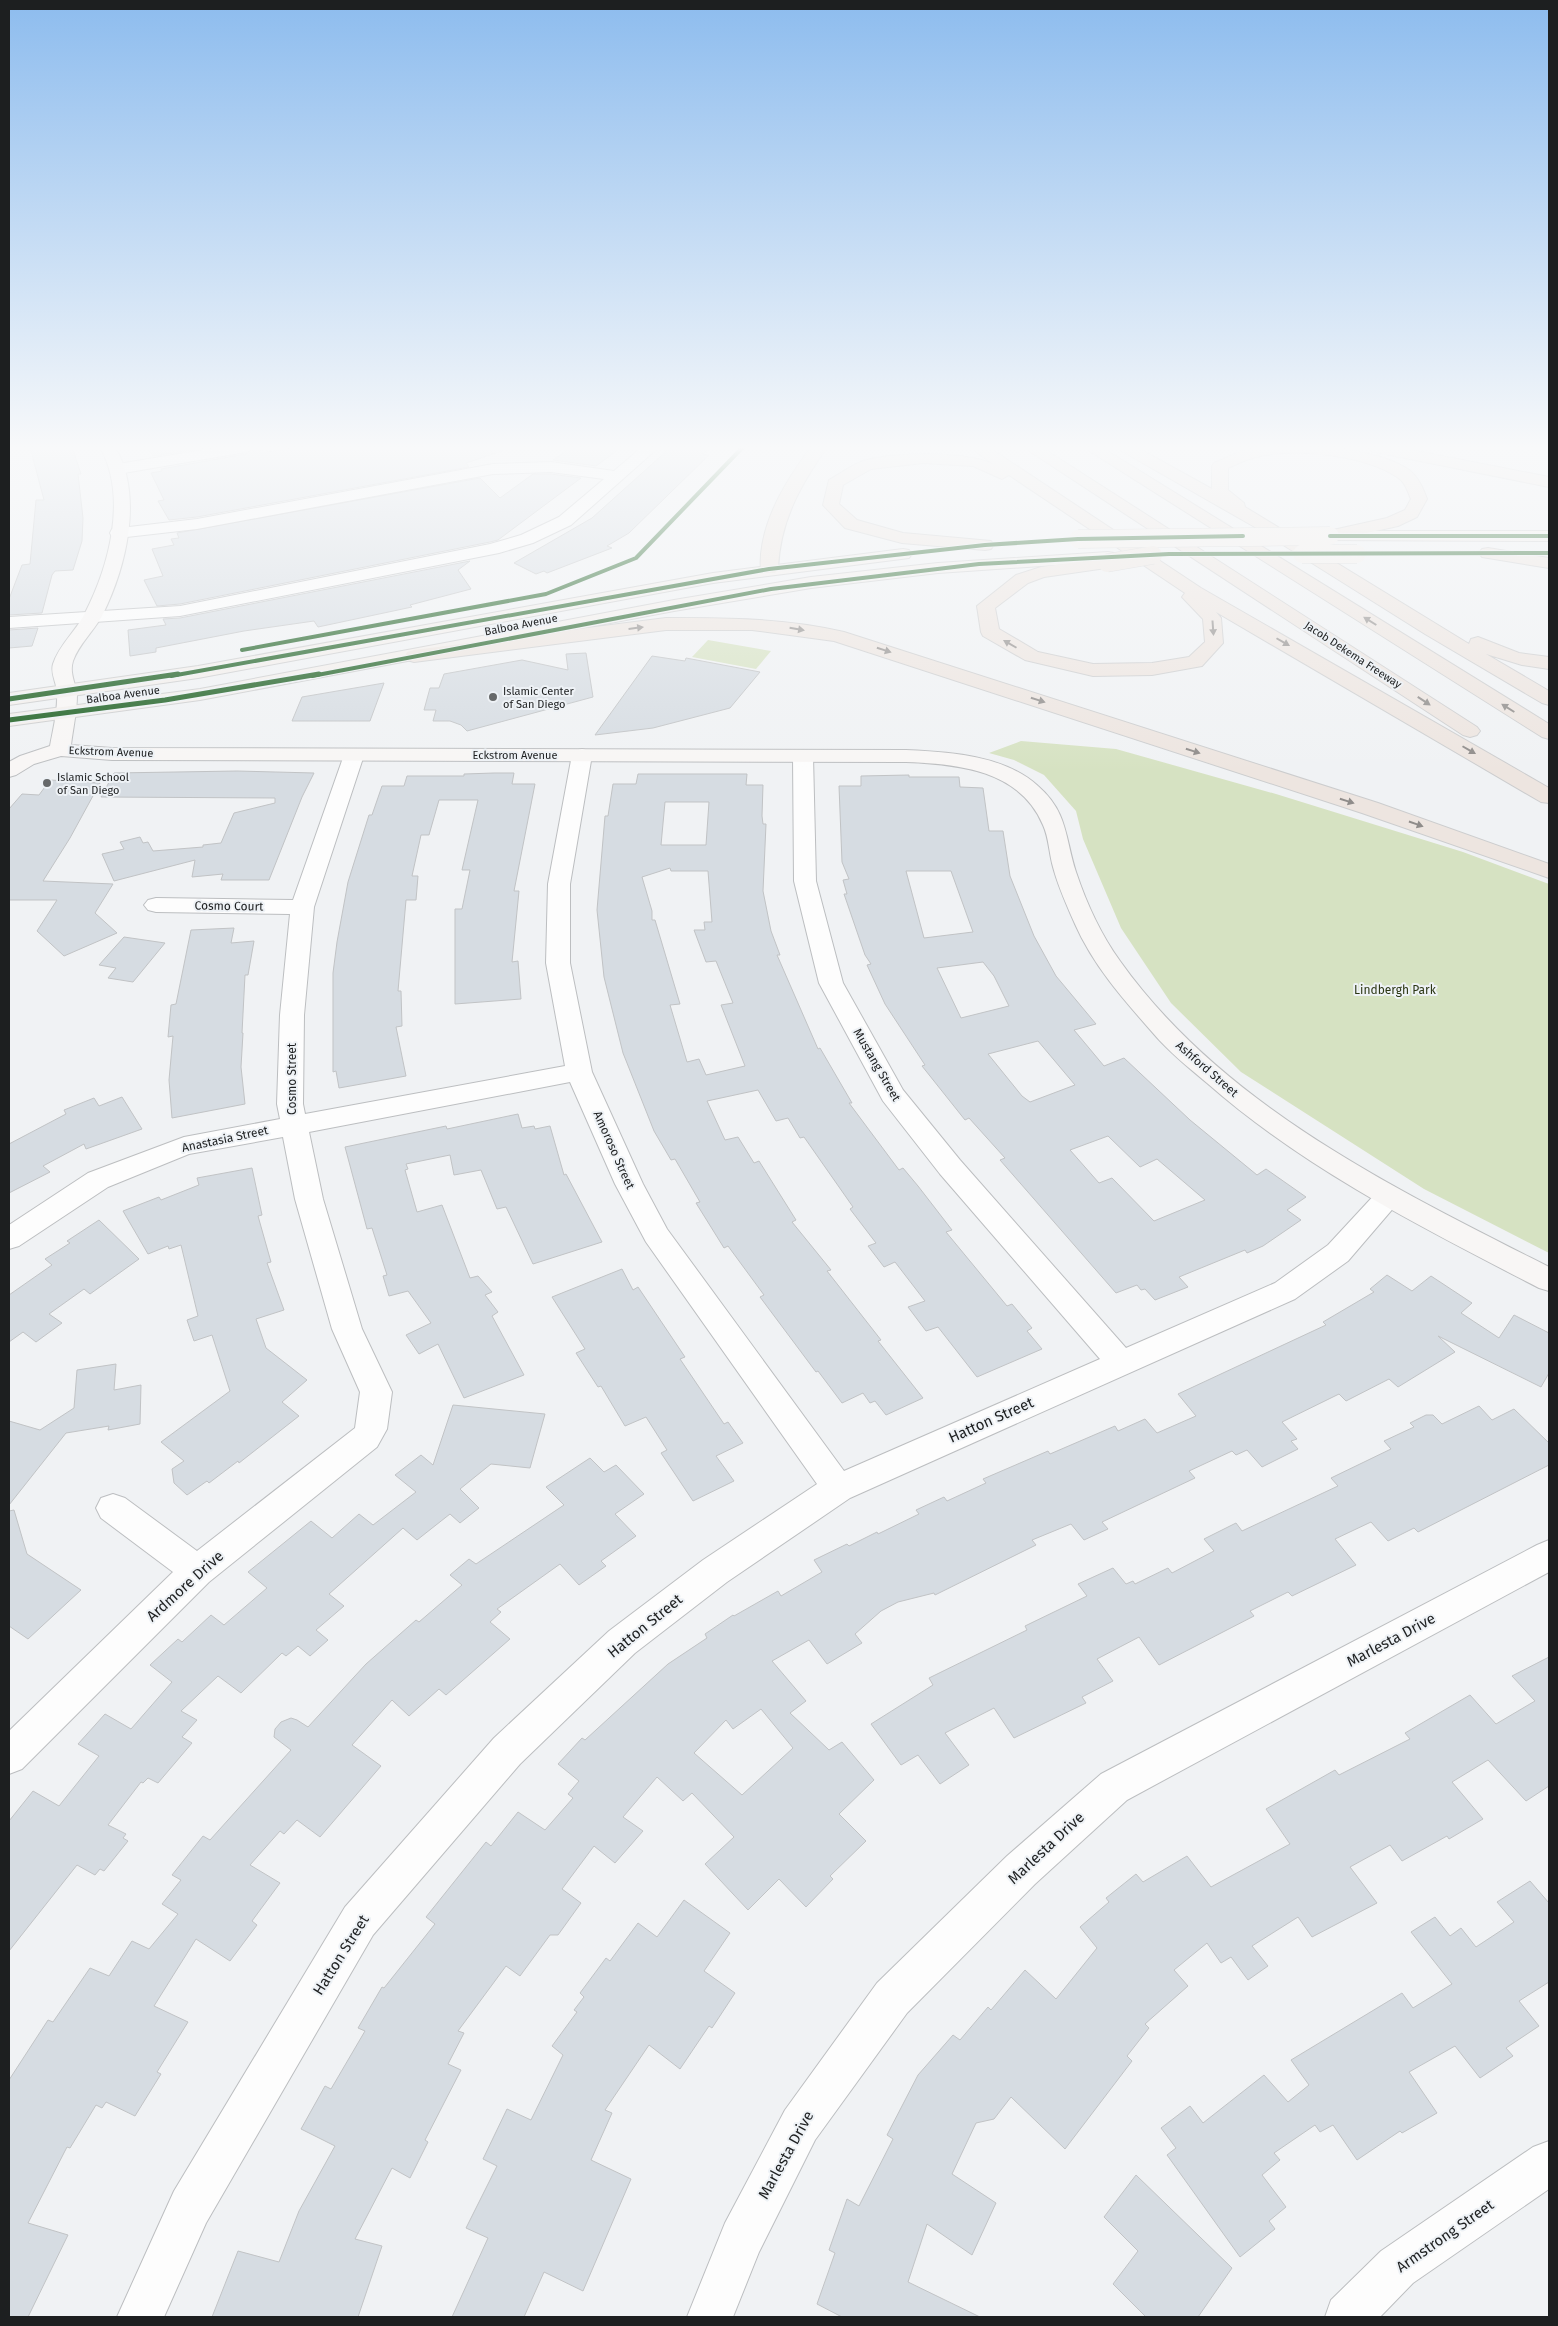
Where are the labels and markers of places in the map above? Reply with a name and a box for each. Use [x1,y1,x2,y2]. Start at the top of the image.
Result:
place label: Islamic Center of San Diego [503,685,574,711]
marker: Islamic Center of San Diego [487,691,499,703]
place label: Islamic School of San Diego [57,771,129,797]
marker: Islamic School of San Diego [41,777,53,789]

